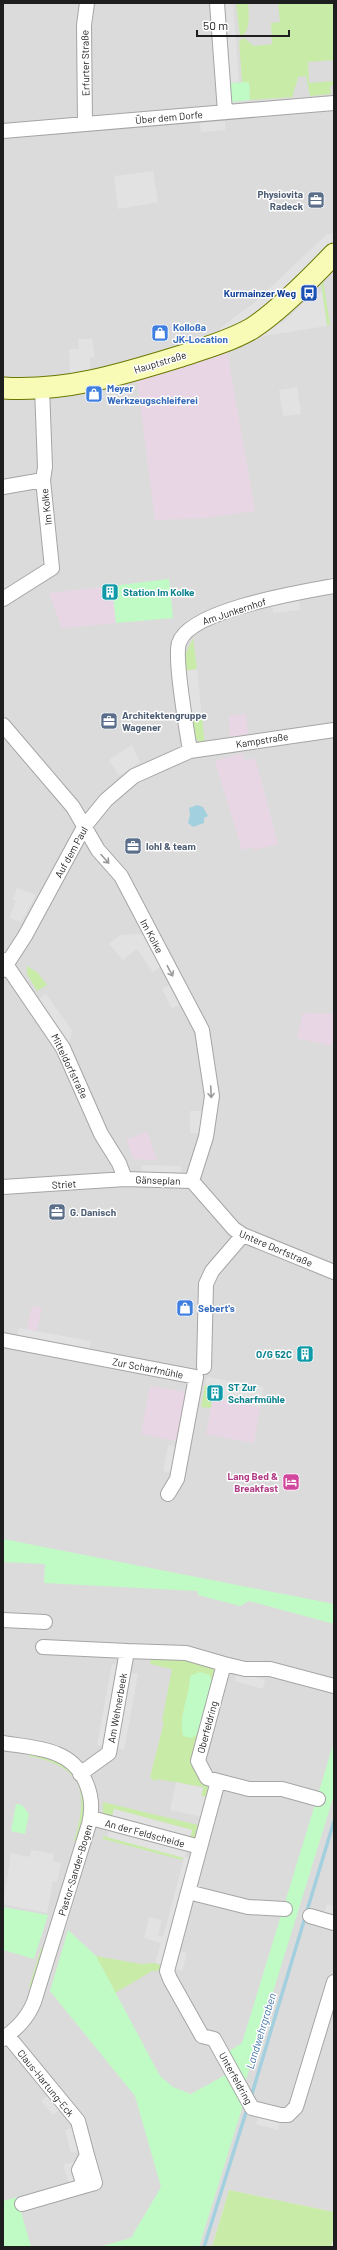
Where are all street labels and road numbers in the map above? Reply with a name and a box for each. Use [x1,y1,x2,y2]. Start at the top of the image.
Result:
street label: Erfurter Straße [78,30,92,96]
street label: Über dem Dorfe [135,108,203,126]
street label: Hauptstraße [132,348,188,376]
street label: Im Kolke [38,488,54,526]
street label: Am Junkernhof [201,595,268,627]
street label: Kampstraße [235,730,289,750]
street label: Auf dem Paul [52,824,90,880]
street label: Im Kolke [138,917,166,955]
street label: Mitteldorfstraße [49,1032,91,1100]
street label: Gänseplan [135,1173,181,1187]
street label: Striet [51,1177,77,1191]
street label: Untere Dorfstraße [238,1227,314,1269]
street label: Zur Scharfmühle [111,1355,185,1381]
street label: Am Wehnerbeek [105,1672,129,1744]
street label: Oberfeldring [194,1699,220,1755]
street label: An der Feldscheide [104,1817,186,1849]
street label: Pastor-Sander-Bogen [55,1823,95,1917]
street label: Claus-Hartung-Eck [15,2047,77,2119]
street label: Unterfeldring [217,2050,255,2106]

